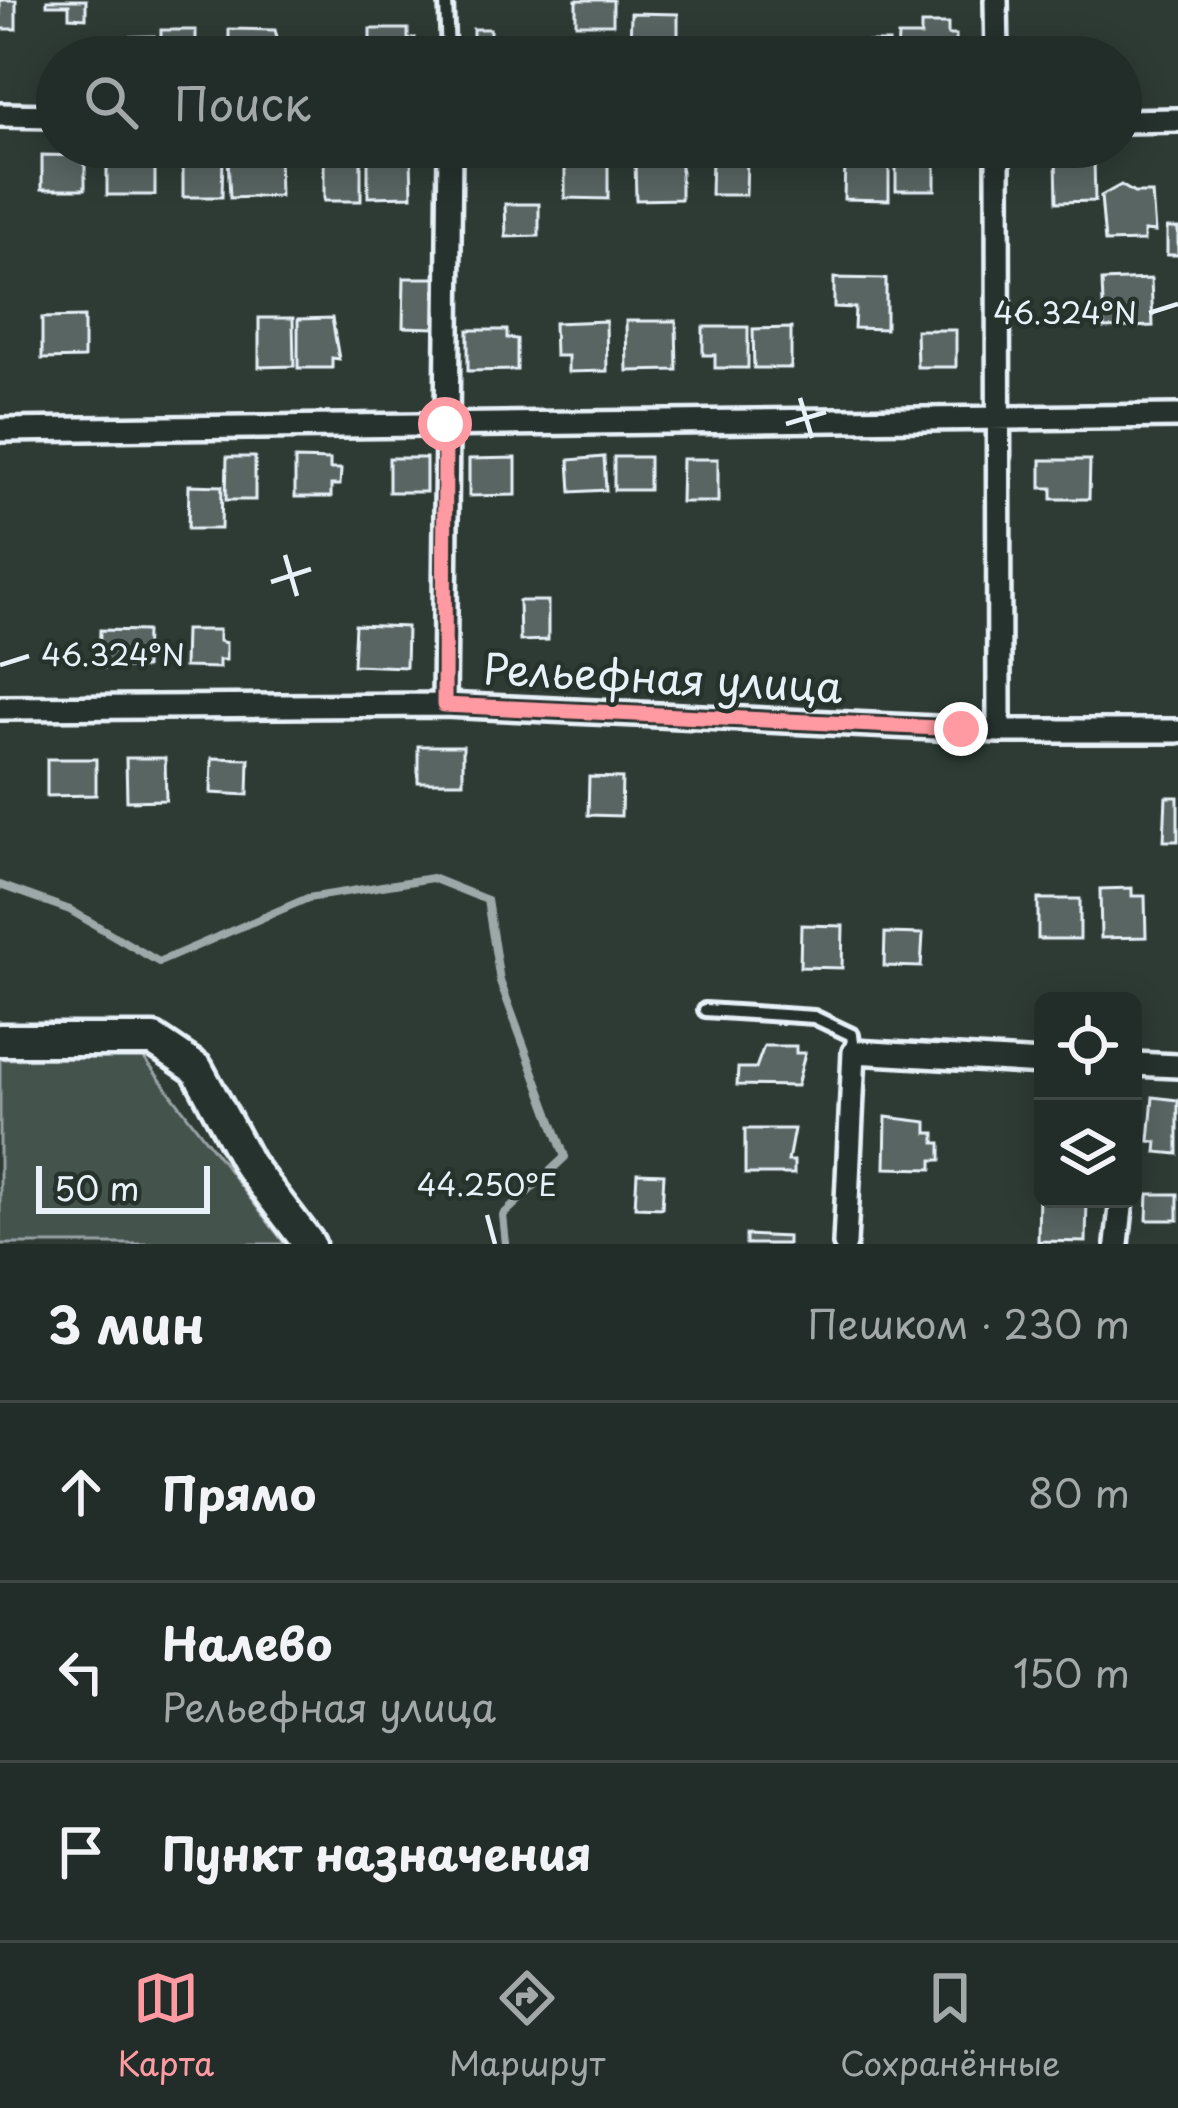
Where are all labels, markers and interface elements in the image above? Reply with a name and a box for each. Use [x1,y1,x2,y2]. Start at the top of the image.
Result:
search box [36,36,1142,168]
text: Поиск [174,68,311,136]
icon: search [78,69,144,135]
text: 46.324°N [993,289,1137,334]
route start [418,397,472,451]
text: 46.324°N [41,631,185,676]
street label: Рельефная улица [482,635,845,717]
route end [934,702,988,756]
map controls [1034,992,1142,1208]
button: locate [1034,992,1142,1100]
button: layers [1034,1100,1142,1208]
scale bar [36,1160,210,1213]
text: 44.250°E [417,1161,557,1206]
text: 50 m [54,1162,140,1212]
text: 3 мин [48,1284,205,1361]
text: Пешком · 230 m [807,1293,1130,1352]
text: Прямо [162,1458,316,1526]
icon: ahead [48,1459,114,1525]
text: 80 m [1028,1462,1130,1521]
text: Налево [162,1608,332,1676]
icon: left [48,1639,114,1705]
text: 150 m [1013,1642,1130,1701]
text: Рельефная улица [162,1676,496,1735]
text: Пункт назначения [162,1818,592,1886]
icon: arrive [48,1819,114,1885]
tab: Карта [117,1965,214,2087]
tab: Маршрут [449,1965,605,2087]
tab: Сохранённые [840,1965,1061,2087]

